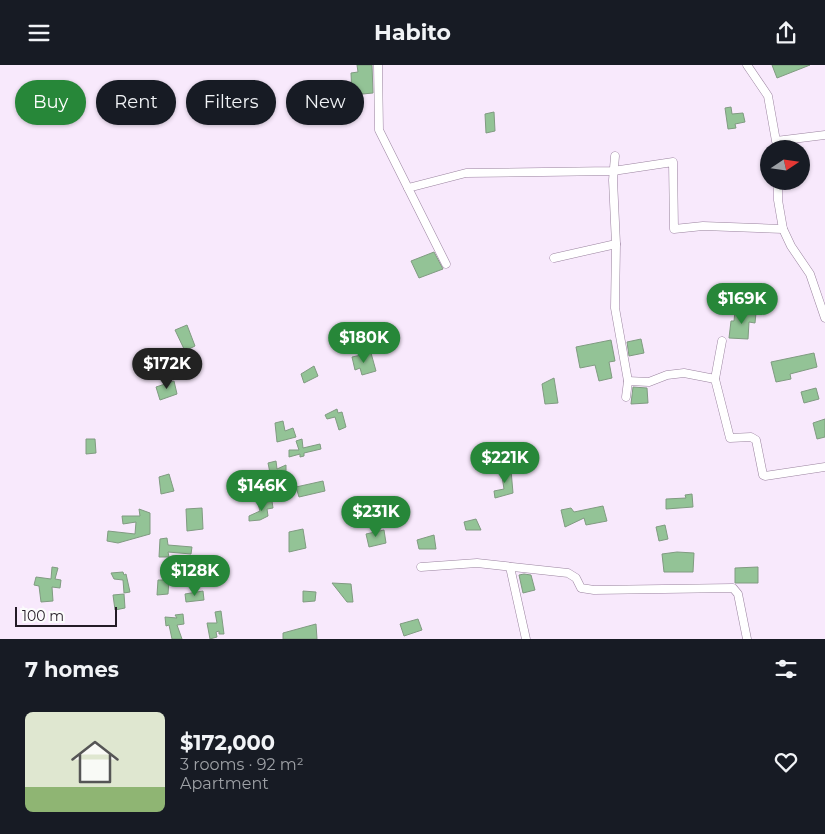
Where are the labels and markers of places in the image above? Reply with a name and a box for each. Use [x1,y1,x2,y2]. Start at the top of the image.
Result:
pin: $169K [707,283,777,325]
pin: $180K [329,321,399,364]
pin: $172K [132,347,202,390]
pin: $221K [470,441,540,484]
pin: $146K [227,469,297,512]
pin: $231K [341,495,411,538]
pin: $128K [160,555,230,597]

